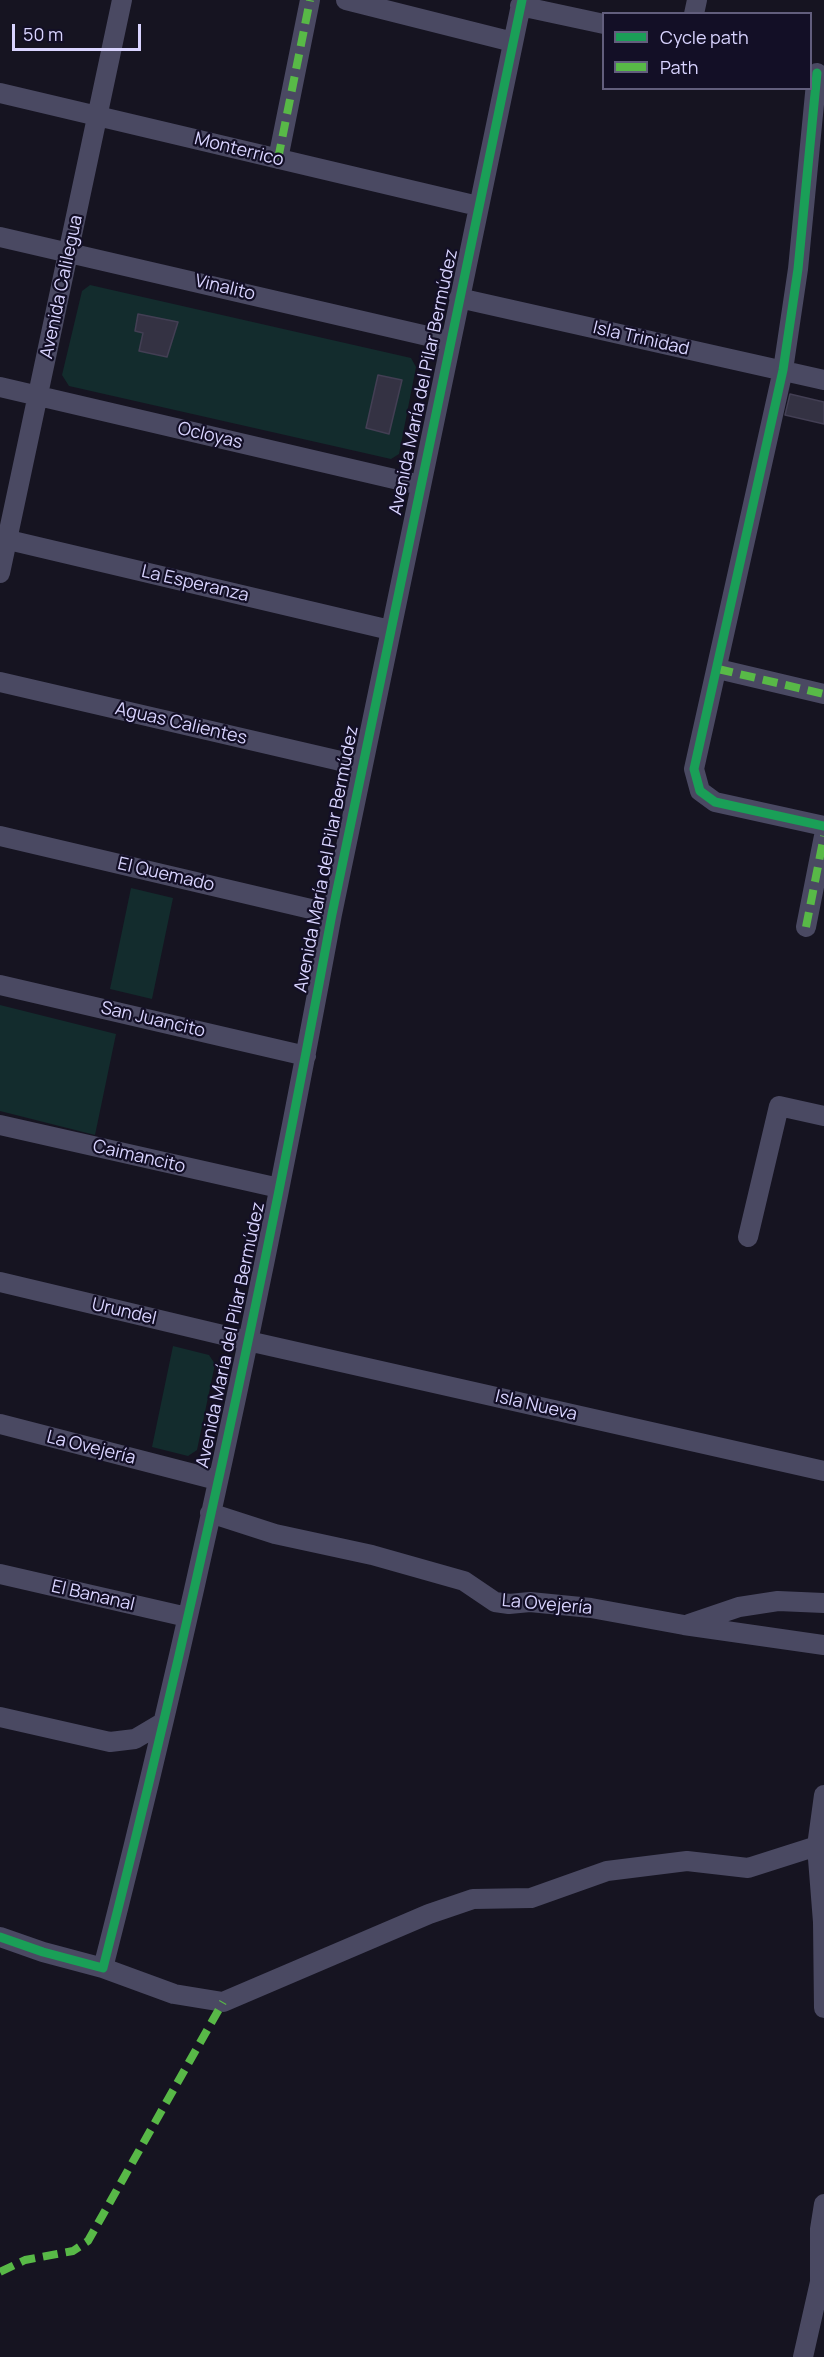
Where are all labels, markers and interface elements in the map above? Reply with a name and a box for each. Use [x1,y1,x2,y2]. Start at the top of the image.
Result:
scale bar [15,12,144,50]
legend [602,12,812,90]
text: 50 m [23,22,63,46]
text: Cycle path [660,25,749,49]
text: Path [660,55,698,79]
street label: Monterrico [192,128,286,172]
street label: Avenida Calilegua [36,213,88,361]
street label: Avenida María del Pilar Bermúdez [385,247,463,517]
street label: Vinalito [193,271,257,305]
street label: Isla Trinidad [591,317,691,361]
street label: Ocloyas [176,418,244,454]
street label: La Esperanza [139,561,251,607]
street label: Aguas Calientes [113,698,249,750]
street label: Avenida María del Pilar Bermúdez [291,724,363,994]
street label: El Quemado [116,853,216,897]
street label: San Juancito [99,998,207,1042]
street label: Caimancito [91,1136,187,1178]
street label: Avenida María del Pilar Bermúdez [192,1200,270,1470]
street label: Urundel [89,1294,159,1330]
street label: Isla Nueva [493,1386,579,1426]
street label: La Ovejería [44,1427,138,1469]
street label: El Bananal [49,1576,137,1616]
street label: La Ovejería [501,1590,593,1620]

